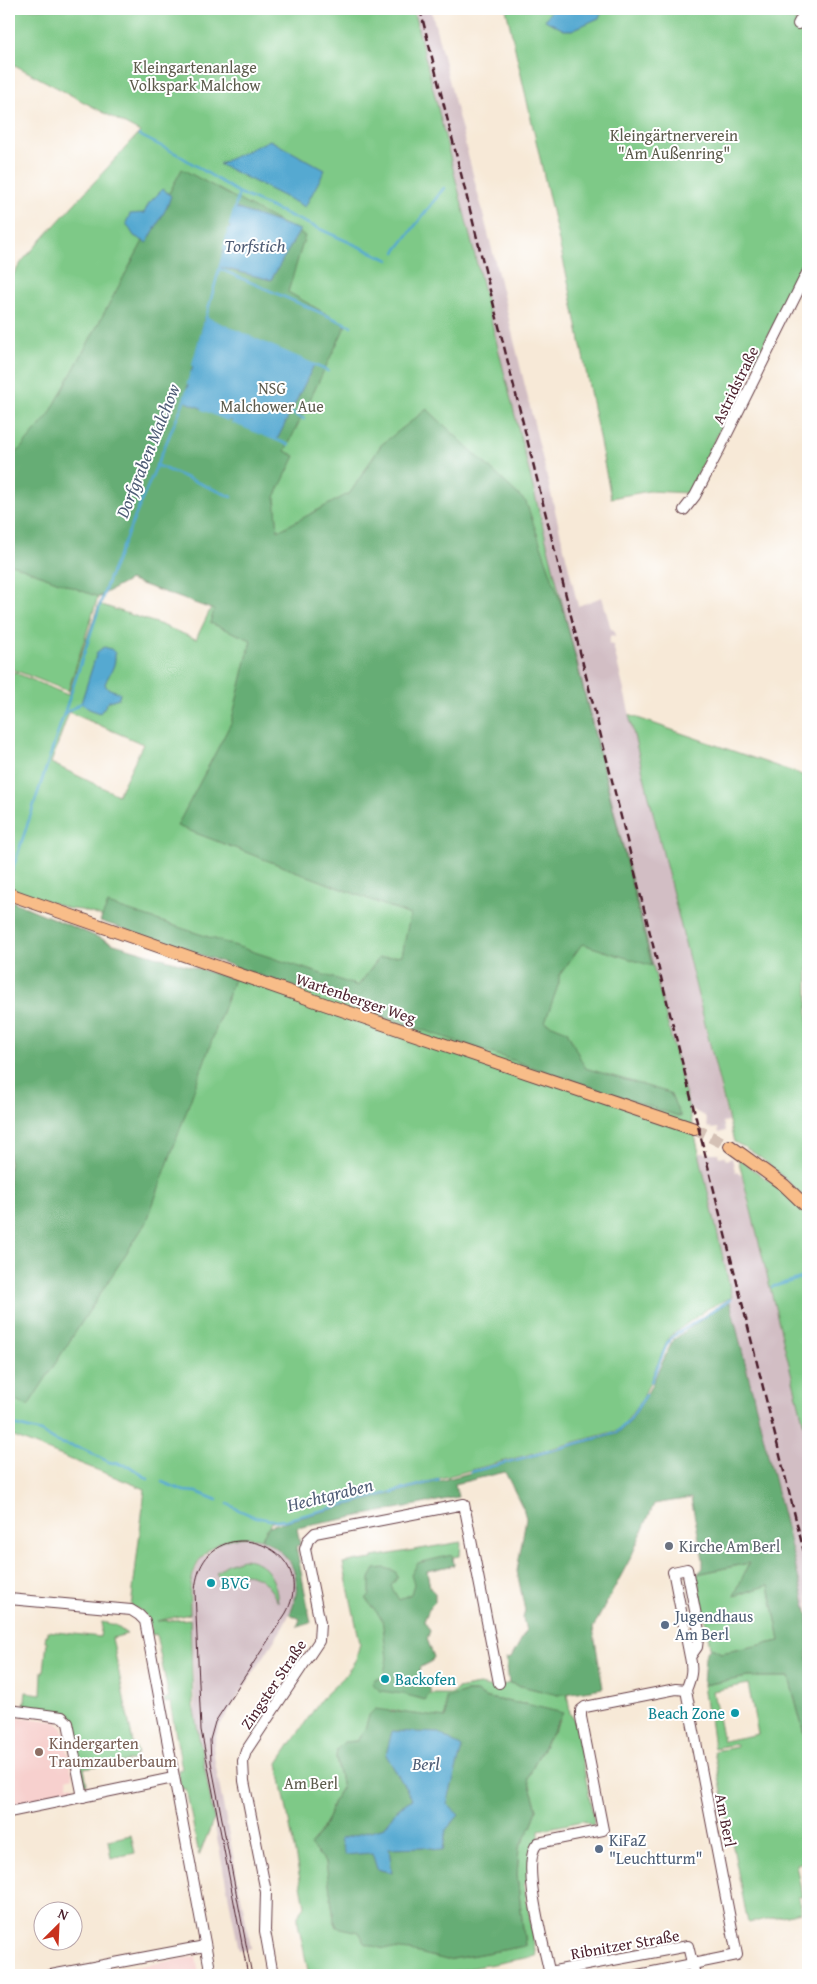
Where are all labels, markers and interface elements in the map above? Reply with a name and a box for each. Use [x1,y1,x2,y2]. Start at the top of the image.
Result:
park label: Kleingartenanlage Volkspark Malchow [129,55,261,97]
park label: Kleingärtnerverein "Am Außenring" [610,123,738,165]
water label: Torfstich [224,232,286,259]
street label: Astridstraße [706,342,764,428]
park label: NSG Malchower Aue [220,376,324,418]
water label: Dorfgraben Malchow [108,379,187,523]
street label: Wartenberger Weg [293,966,419,1030]
water label: Hechtgraben [283,1471,376,1518]
place label: Kirche Am Berl [679,1534,781,1558]
marker: Kirche Am Berl [663,1540,675,1552]
place label: BVG [221,1571,250,1595]
marker: BVG [205,1577,217,1589]
place label: Jugendhaus Am Berl [673,1604,753,1646]
marker: Jugendhaus Am Berl [659,1619,671,1631]
street label: Zingster Straße [234,1634,312,1734]
place label: Backofen [395,1667,456,1691]
marker: Backofen [379,1673,391,1685]
place label: Beach Zone [648,1701,725,1725]
marker: Beach Zone [729,1707,741,1719]
place label: Kindergarten Traumzauberbaum [49,1731,177,1773]
marker: Kindergarten Traumzauberbaum [33,1746,45,1758]
water label: Berl [411,1750,440,1777]
park label: Am Berl [284,1771,338,1795]
street label: Am Berl [709,1791,743,1849]
place label: KiFaZ "Leuchtturm" [609,1828,702,1870]
marker: KiFaZ "Leuchtturm" [593,1843,605,1855]
north arrow [32,1902,82,1952]
text: N [55,1903,72,1925]
street label: Ribnitzer Straße [569,1923,681,1965]

